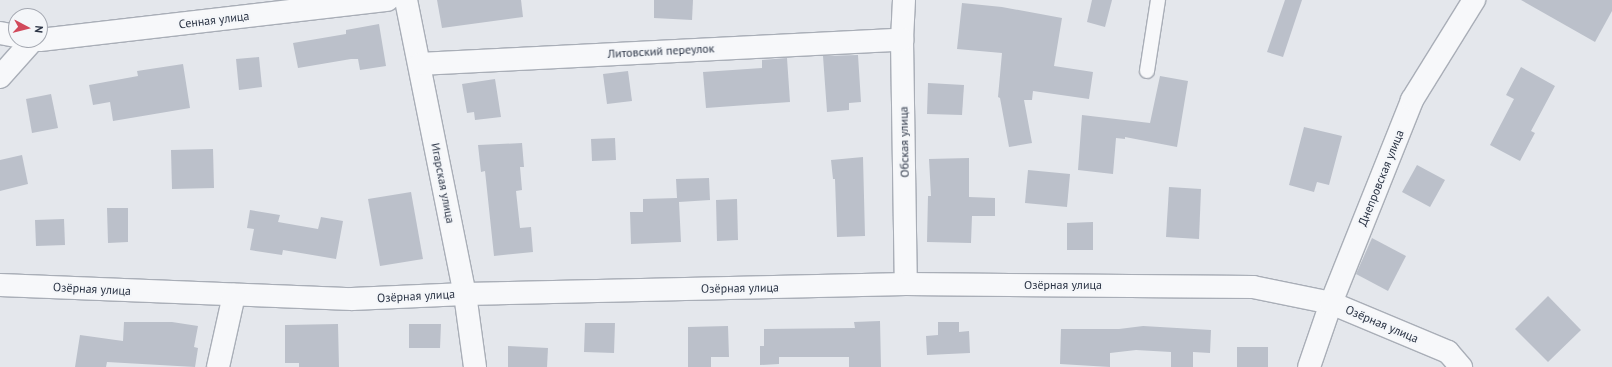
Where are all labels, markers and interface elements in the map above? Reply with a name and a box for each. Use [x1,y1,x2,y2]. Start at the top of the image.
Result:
north arrow [8,8,48,48]
street label: Сенная улица [178,9,250,31]
text: N [32,25,46,34]
street label: Литовский переулок [607,41,715,61]
street label: Обская улица [896,106,912,178]
street label: Днепровская улица [1355,128,1407,228]
street label: Игарская улица [428,142,458,224]
street label: Озёрная улица [1024,278,1102,292]
street label: Озёрная улица [53,280,131,298]
street label: Озёрная улица [701,280,779,296]
street label: Озёрная улица [377,287,455,305]
street label: Озёрная улица [1343,302,1421,346]

